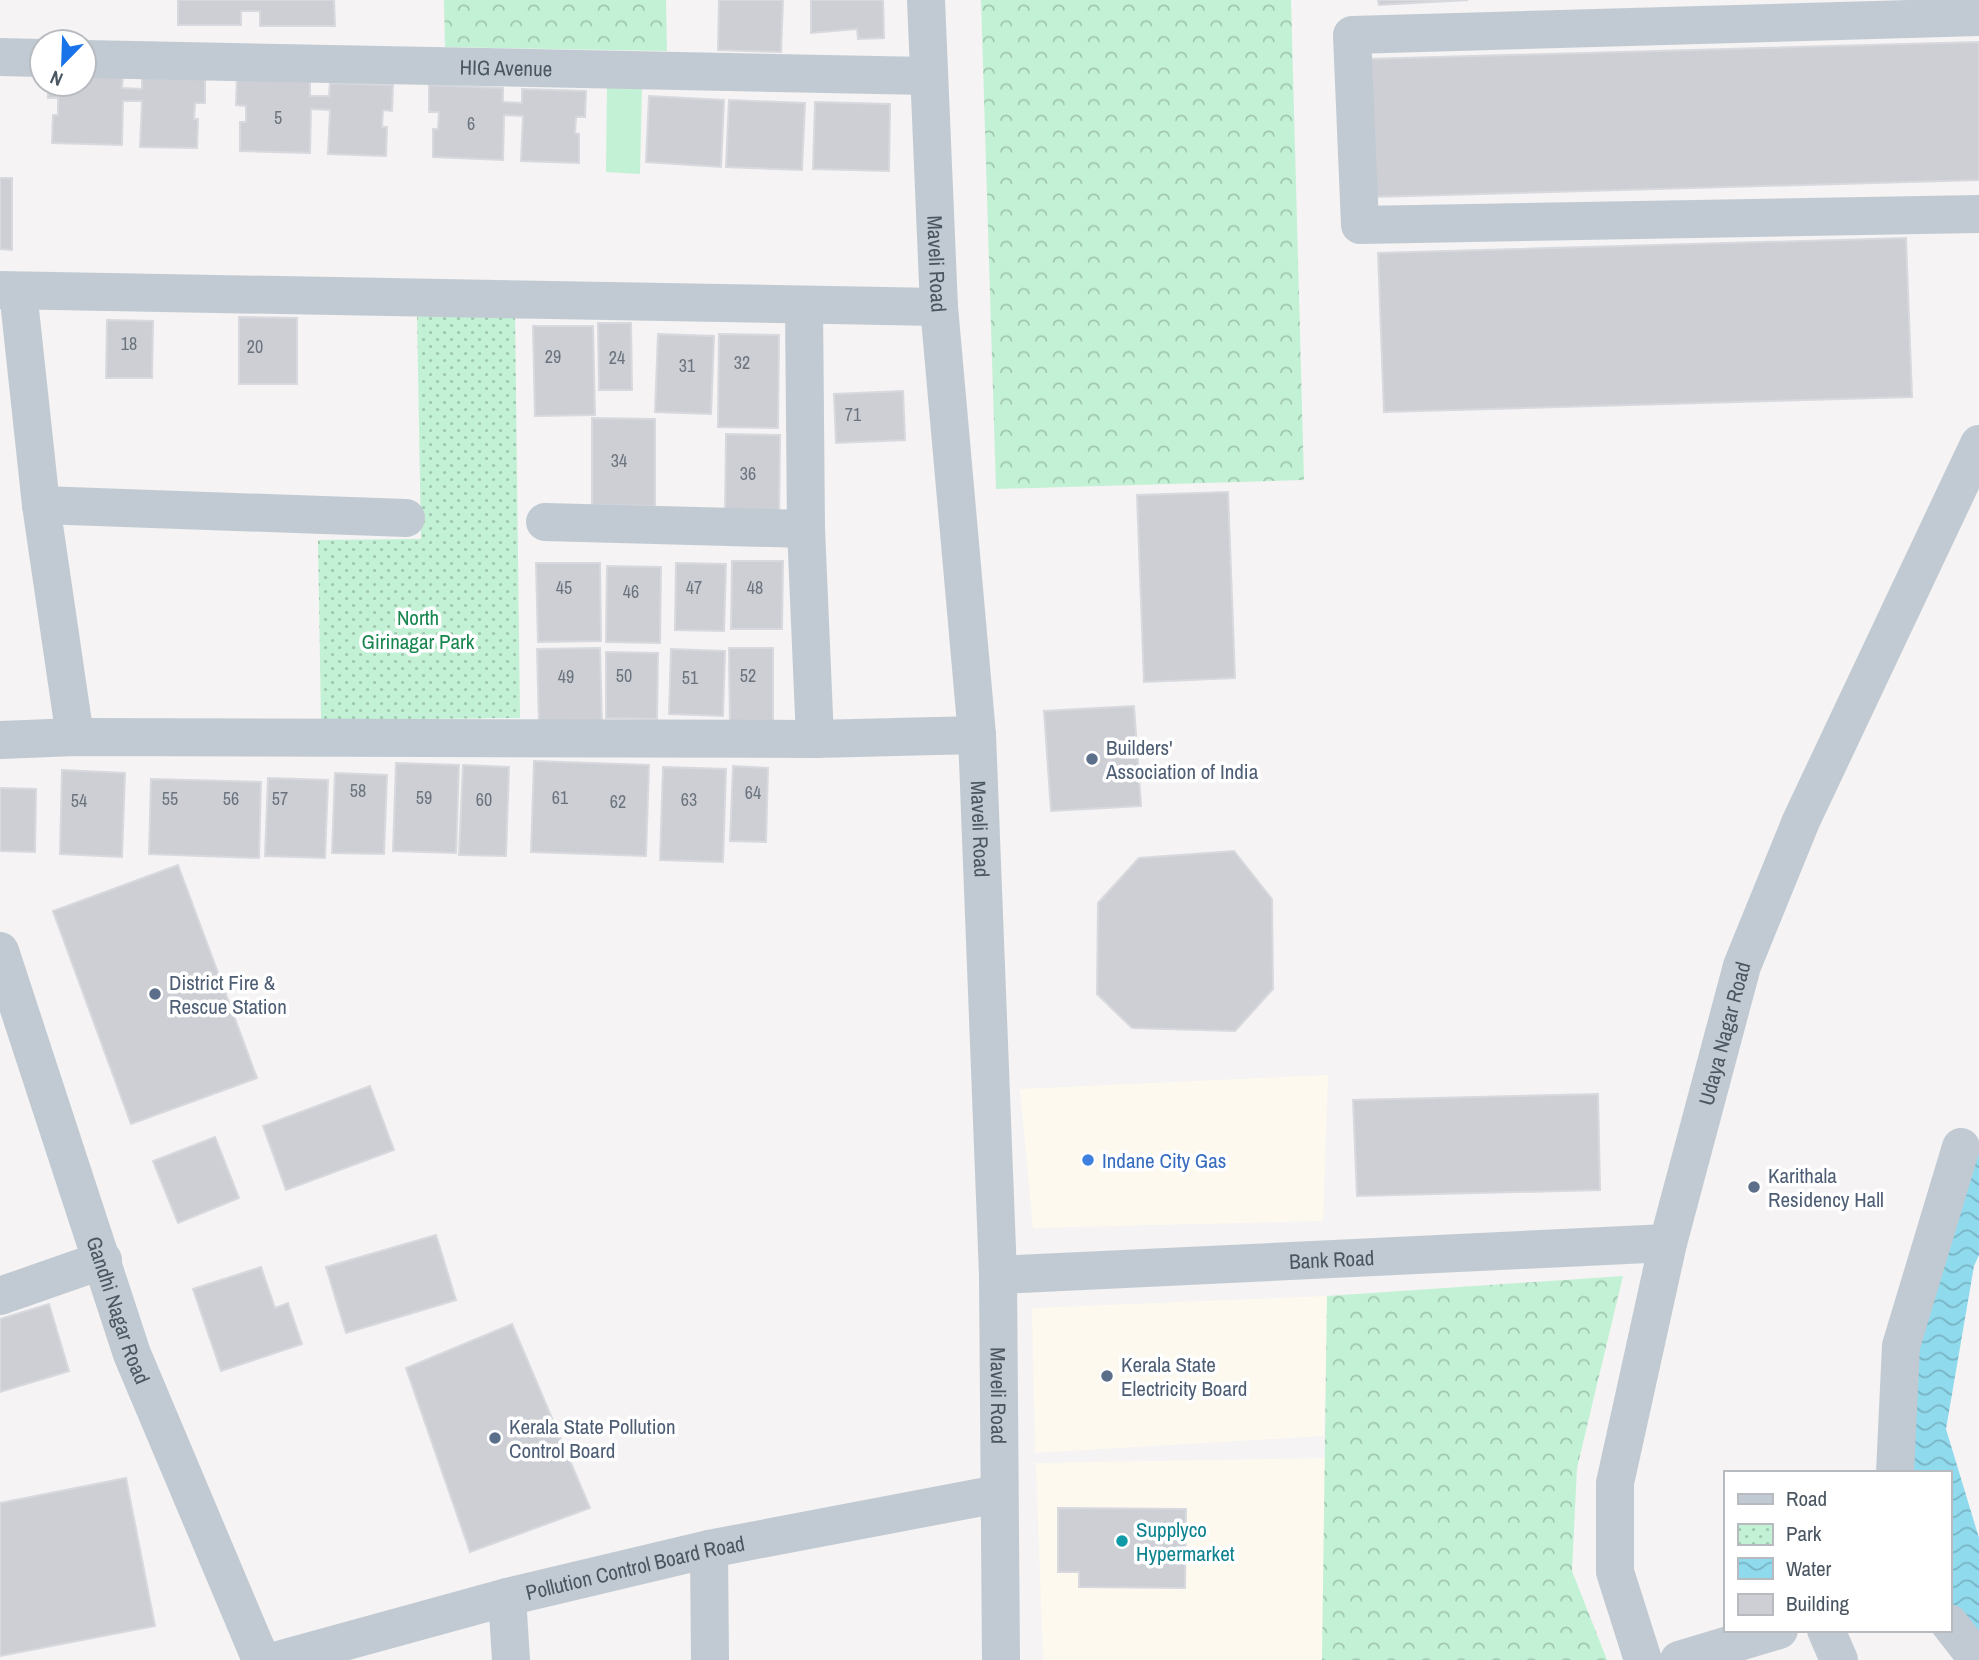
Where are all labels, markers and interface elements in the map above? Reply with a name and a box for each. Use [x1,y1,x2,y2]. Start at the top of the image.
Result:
north arrow [28,28,98,98]
street label: HIG Avenue [459,52,553,83]
text: N [46,64,67,93]
house number: 5 [274,105,282,130]
house number: 6 [467,111,475,136]
street label: Maveli Road [921,215,954,313]
house number: 18 [121,331,137,356]
house number: 20 [247,334,263,359]
house number: 29 [545,344,561,369]
house number: 24 [609,345,625,370]
house number: 32 [734,350,750,375]
house number: 31 [679,353,696,378]
house number: 71 [845,402,862,427]
house number: 34 [611,448,627,473]
house number: 36 [740,461,756,486]
house number: 45 [556,575,572,600]
house number: 47 [686,575,702,600]
house number: 48 [747,575,763,600]
house number: 46 [623,579,639,604]
park label: North Girinagar Park [362,603,475,656]
house number: 50 [616,663,632,688]
house number: 52 [740,663,756,688]
house number: 49 [558,664,574,689]
house number: 51 [682,665,699,690]
place label: Builders' Association of India [1105,733,1259,786]
marker: Builders' Association of India [1084,751,1100,767]
house number: 58 [350,778,366,803]
house number: 64 [745,780,761,805]
street label: Maveli Road [964,780,997,878]
house number: 59 [416,785,432,810]
house number: 61 [552,785,569,810]
house number: 55 [162,786,178,811]
house number: 56 [223,786,239,811]
house number: 57 [272,786,288,811]
house number: 60 [476,787,492,812]
house number: 63 [681,787,697,812]
house number: 54 [71,788,87,813]
house number: 62 [610,789,626,814]
street label: Udaya Nagar Road [1691,958,1757,1108]
place label: District Fire & Rescue Station [169,968,287,1021]
marker: District Fire & Rescue Station [147,986,163,1002]
place label: Indane City Gas [1102,1146,1226,1175]
marker: Indane City Gas [1080,1152,1096,1168]
place label: Karithala Residency Hall [1768,1161,1884,1214]
marker: Karithala Residency Hall [1746,1179,1762,1195]
street label: Gandhi Nagar Road [80,1232,157,1388]
street label: Bank Road [1288,1243,1375,1276]
street label: Maveli Road [984,1347,1014,1444]
place label: Kerala State Electricity Board [1121,1350,1247,1403]
marker: Kerala State Electricity Board [1099,1368,1115,1384]
place label: Kerala State Pollution Control Board [509,1412,676,1465]
marker: Kerala State Pollution Control Board [487,1430,503,1446]
legend [1724,1471,1951,1632]
text: Road [1786,1484,1827,1513]
place label: Supplyco Hypermarket [1136,1515,1235,1568]
text: Park [1786,1519,1822,1548]
street label: Pollution Control Board Road [523,1528,747,1607]
marker: Supplyco Hypermarket [1114,1533,1130,1549]
text: Water [1786,1554,1832,1583]
text: Building [1786,1589,1850,1618]

